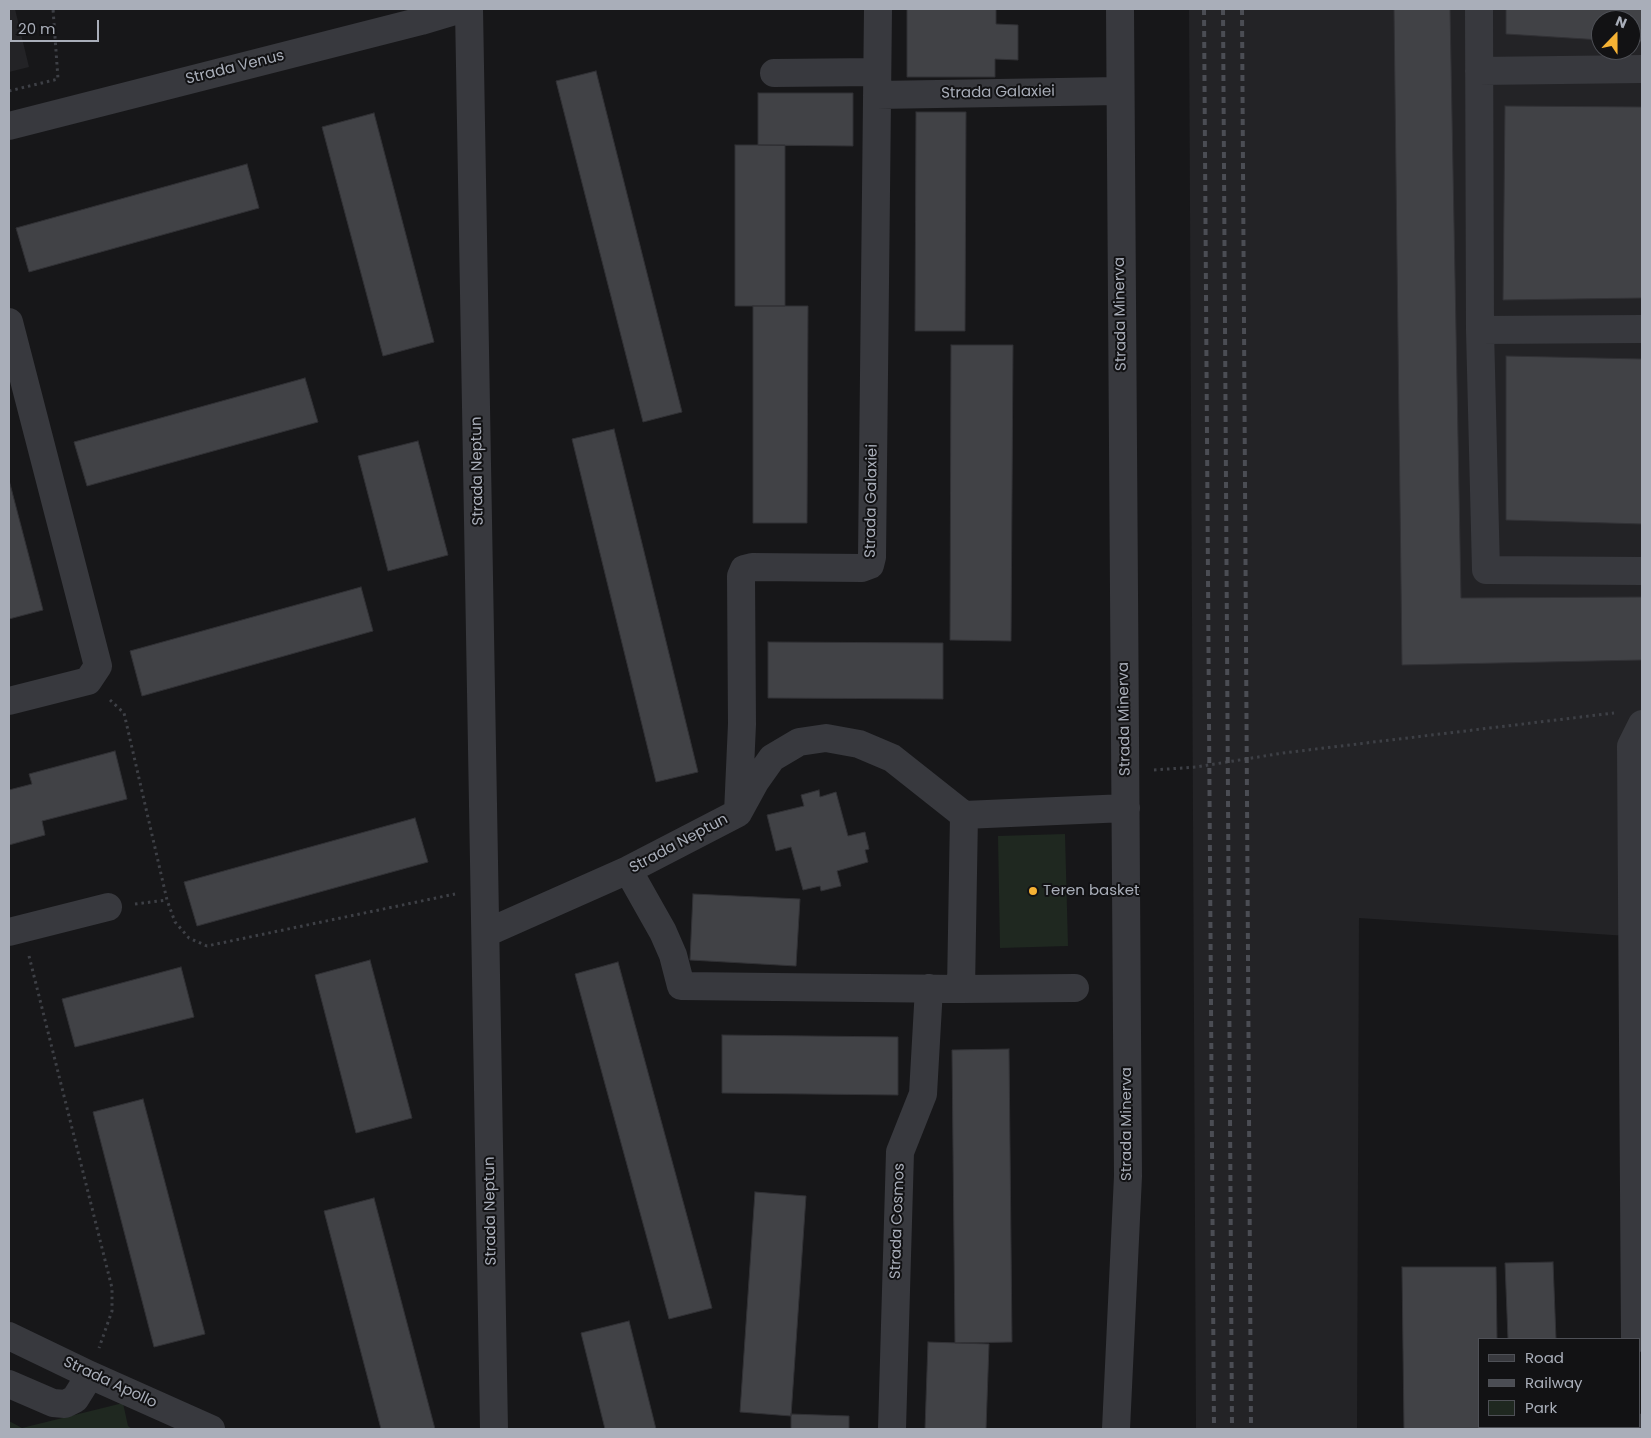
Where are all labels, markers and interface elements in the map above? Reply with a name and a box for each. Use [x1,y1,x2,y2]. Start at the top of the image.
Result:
scale bar [12,10,101,42]
north arrow [1591,10,1641,60]
text: N [1613,11,1630,33]
text: 20 m [18,18,56,39]
street label: Strada Venus [184,47,286,89]
street label: Strada Galaxiei [941,83,1055,103]
street label: Strada Minerva [1111,257,1131,371]
street label: Strada Neptun [468,416,488,526]
street label: Strada Galaxiei [862,444,882,558]
street label: Strada Minerva [1115,662,1135,776]
street label: Strada Neptun [627,810,731,878]
place label: Teren basket [1043,882,1140,900]
marker: Teren basket [1027,885,1039,897]
street label: Strada Minerva [1118,1067,1136,1181]
street label: Strada Neptun [481,1156,501,1266]
street label: Strada Cosmos [887,1163,909,1279]
legend [1478,1338,1641,1428]
text: Road [1525,1347,1564,1368]
street label: Strada Apollo [60,1353,160,1413]
text: Railway [1525,1372,1583,1393]
text: Park [1525,1397,1557,1418]

